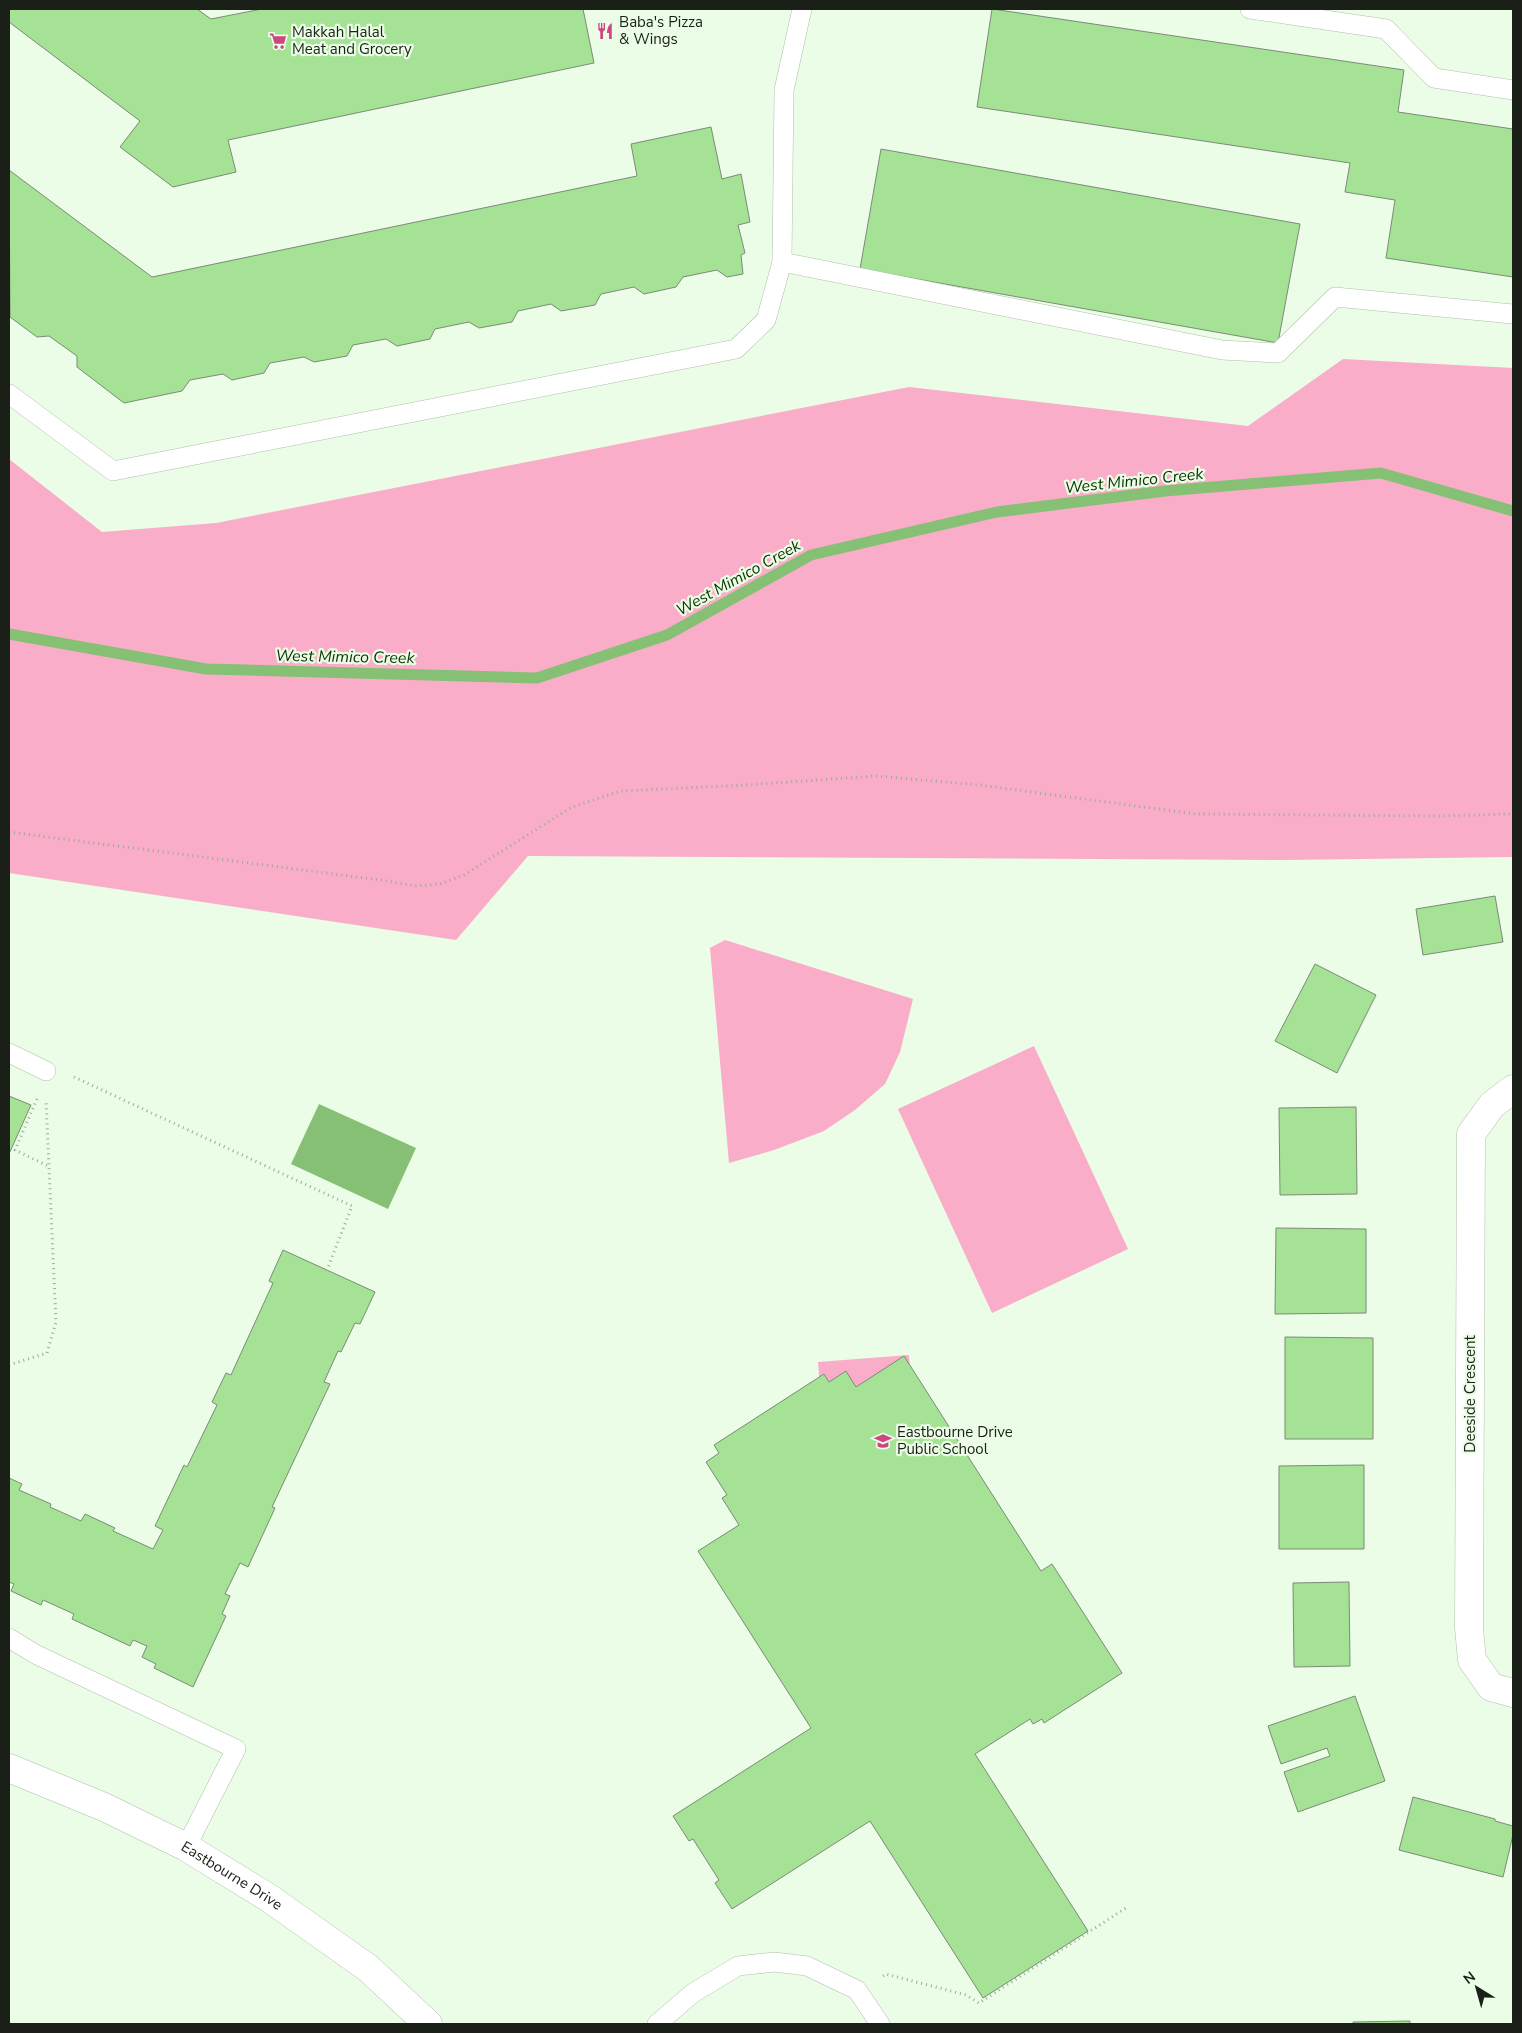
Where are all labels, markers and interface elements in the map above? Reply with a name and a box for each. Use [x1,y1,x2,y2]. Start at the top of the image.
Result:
place label: Baba's Pizza & Wings [619,12,703,49]
restaurant icon: Baba's Pizza & Wings [595,21,615,41]
place label: Makkah Halal Meat and Grocery [292,22,412,59]
supermarket icon: Makkah Halal Meat and Grocery [268,31,288,51]
water label: West Mimico Creek [1064,463,1205,499]
water label: West Mimico Creek [672,534,805,621]
water label: West Mimico Creek [275,645,416,669]
street label: Deeside Crescent [1460,1335,1480,1453]
place label: Eastbourne Drive Public School [897,1422,1013,1459]
school or university icon: Eastbourne Drive Public School [873,1431,893,1451]
street label: Eastbourne Drive [177,1836,287,1915]
north arrow [1452,1963,1502,2013]
text: N [1460,1967,1479,1989]

